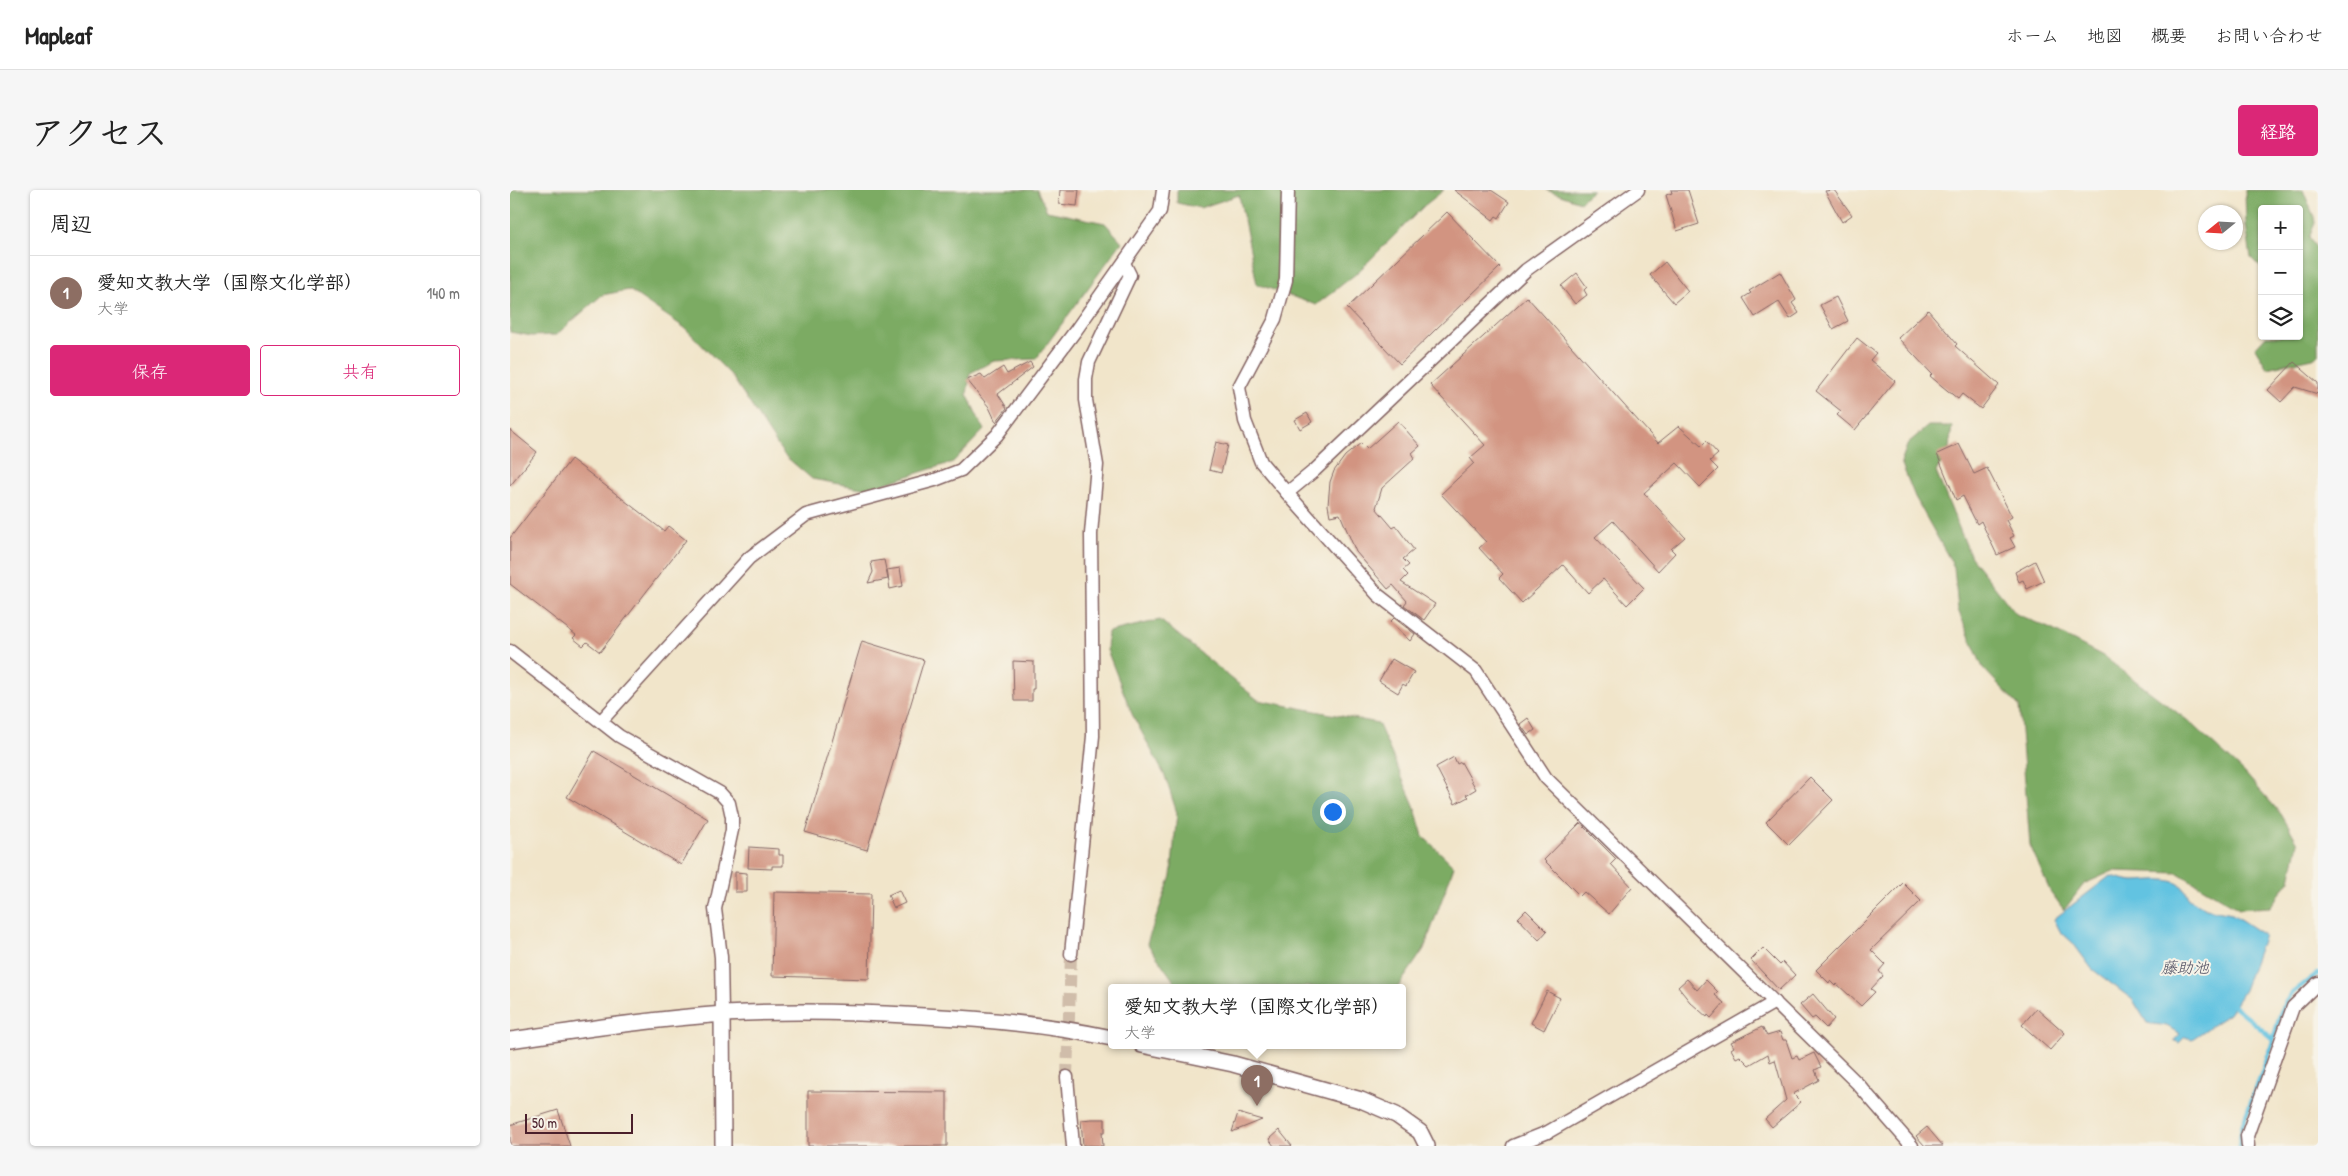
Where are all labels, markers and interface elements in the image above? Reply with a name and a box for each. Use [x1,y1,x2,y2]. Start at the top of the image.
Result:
text: Mapleaf [25,19,93,51]
text: ホーム [2006,23,2059,48]
text: 地図 [2087,23,2123,48]
text: 概要 [2151,23,2187,48]
text: お問い合わせ [2215,23,2323,48]
button: 経路 [2238,105,2318,156]
text: アクセス [30,109,168,156]
north arrow [2198,205,2243,250]
map controls [2258,205,2303,340]
button: + [2258,205,2303,250]
text: 周辺 [50,209,92,238]
button: − [2258,250,2303,295]
text: 愛知文教大学（国際文化学部） [97,269,363,295]
text: 1 [63,282,69,304]
text: 140 m [426,282,460,304]
button: layers [2258,295,2303,340]
text: 大学 [97,297,129,319]
button: 保存 [50,345,250,396]
button: 共有 [260,345,460,396]
your location [1320,799,1346,825]
water label: 藤助池 [2161,956,2210,978]
popup [1108,984,1406,1049]
text: 愛知文教大学（国際文化学部） [1124,993,1390,1019]
text: 大学 [1124,1021,1156,1043]
pin: 1 [1241,1065,1273,1106]
scale bar [525,1111,632,1134]
text: 50 m [532,1113,557,1132]

